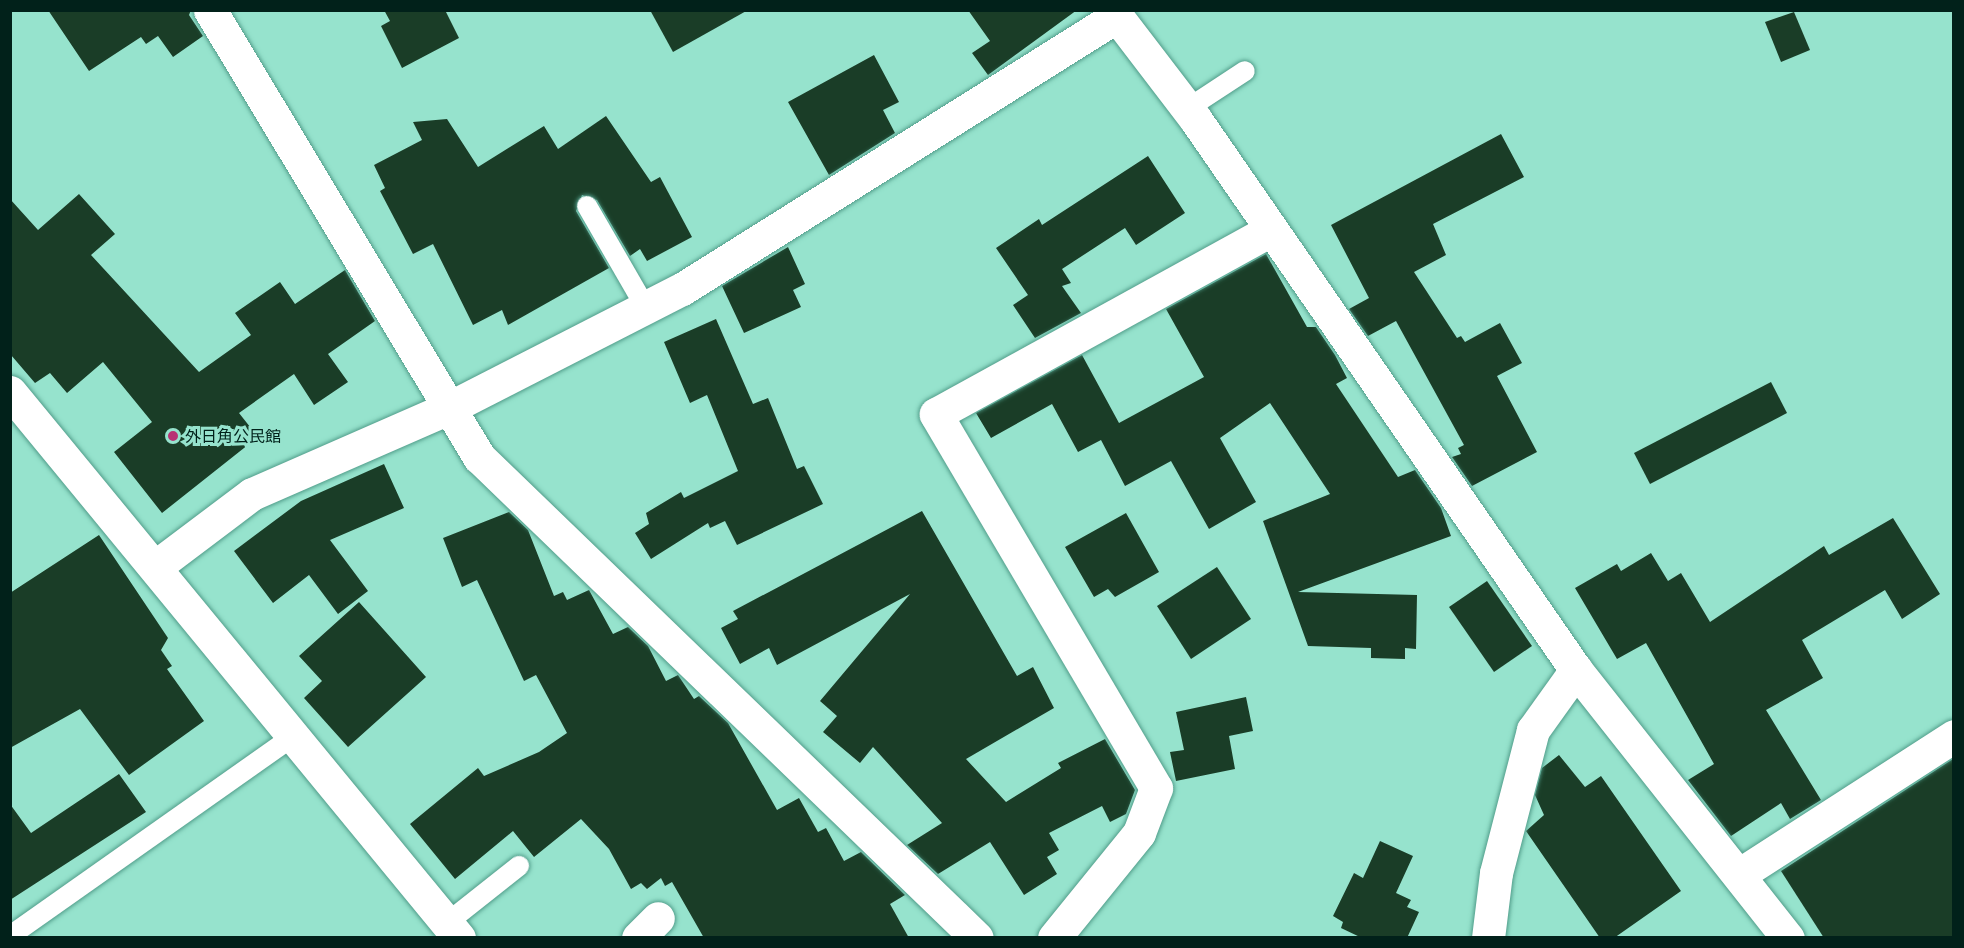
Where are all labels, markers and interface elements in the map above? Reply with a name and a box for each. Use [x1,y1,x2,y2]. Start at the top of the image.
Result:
place label: 外日角公民館 [185,426,281,446]
marker: 外日角公民館 [166,429,180,443]

